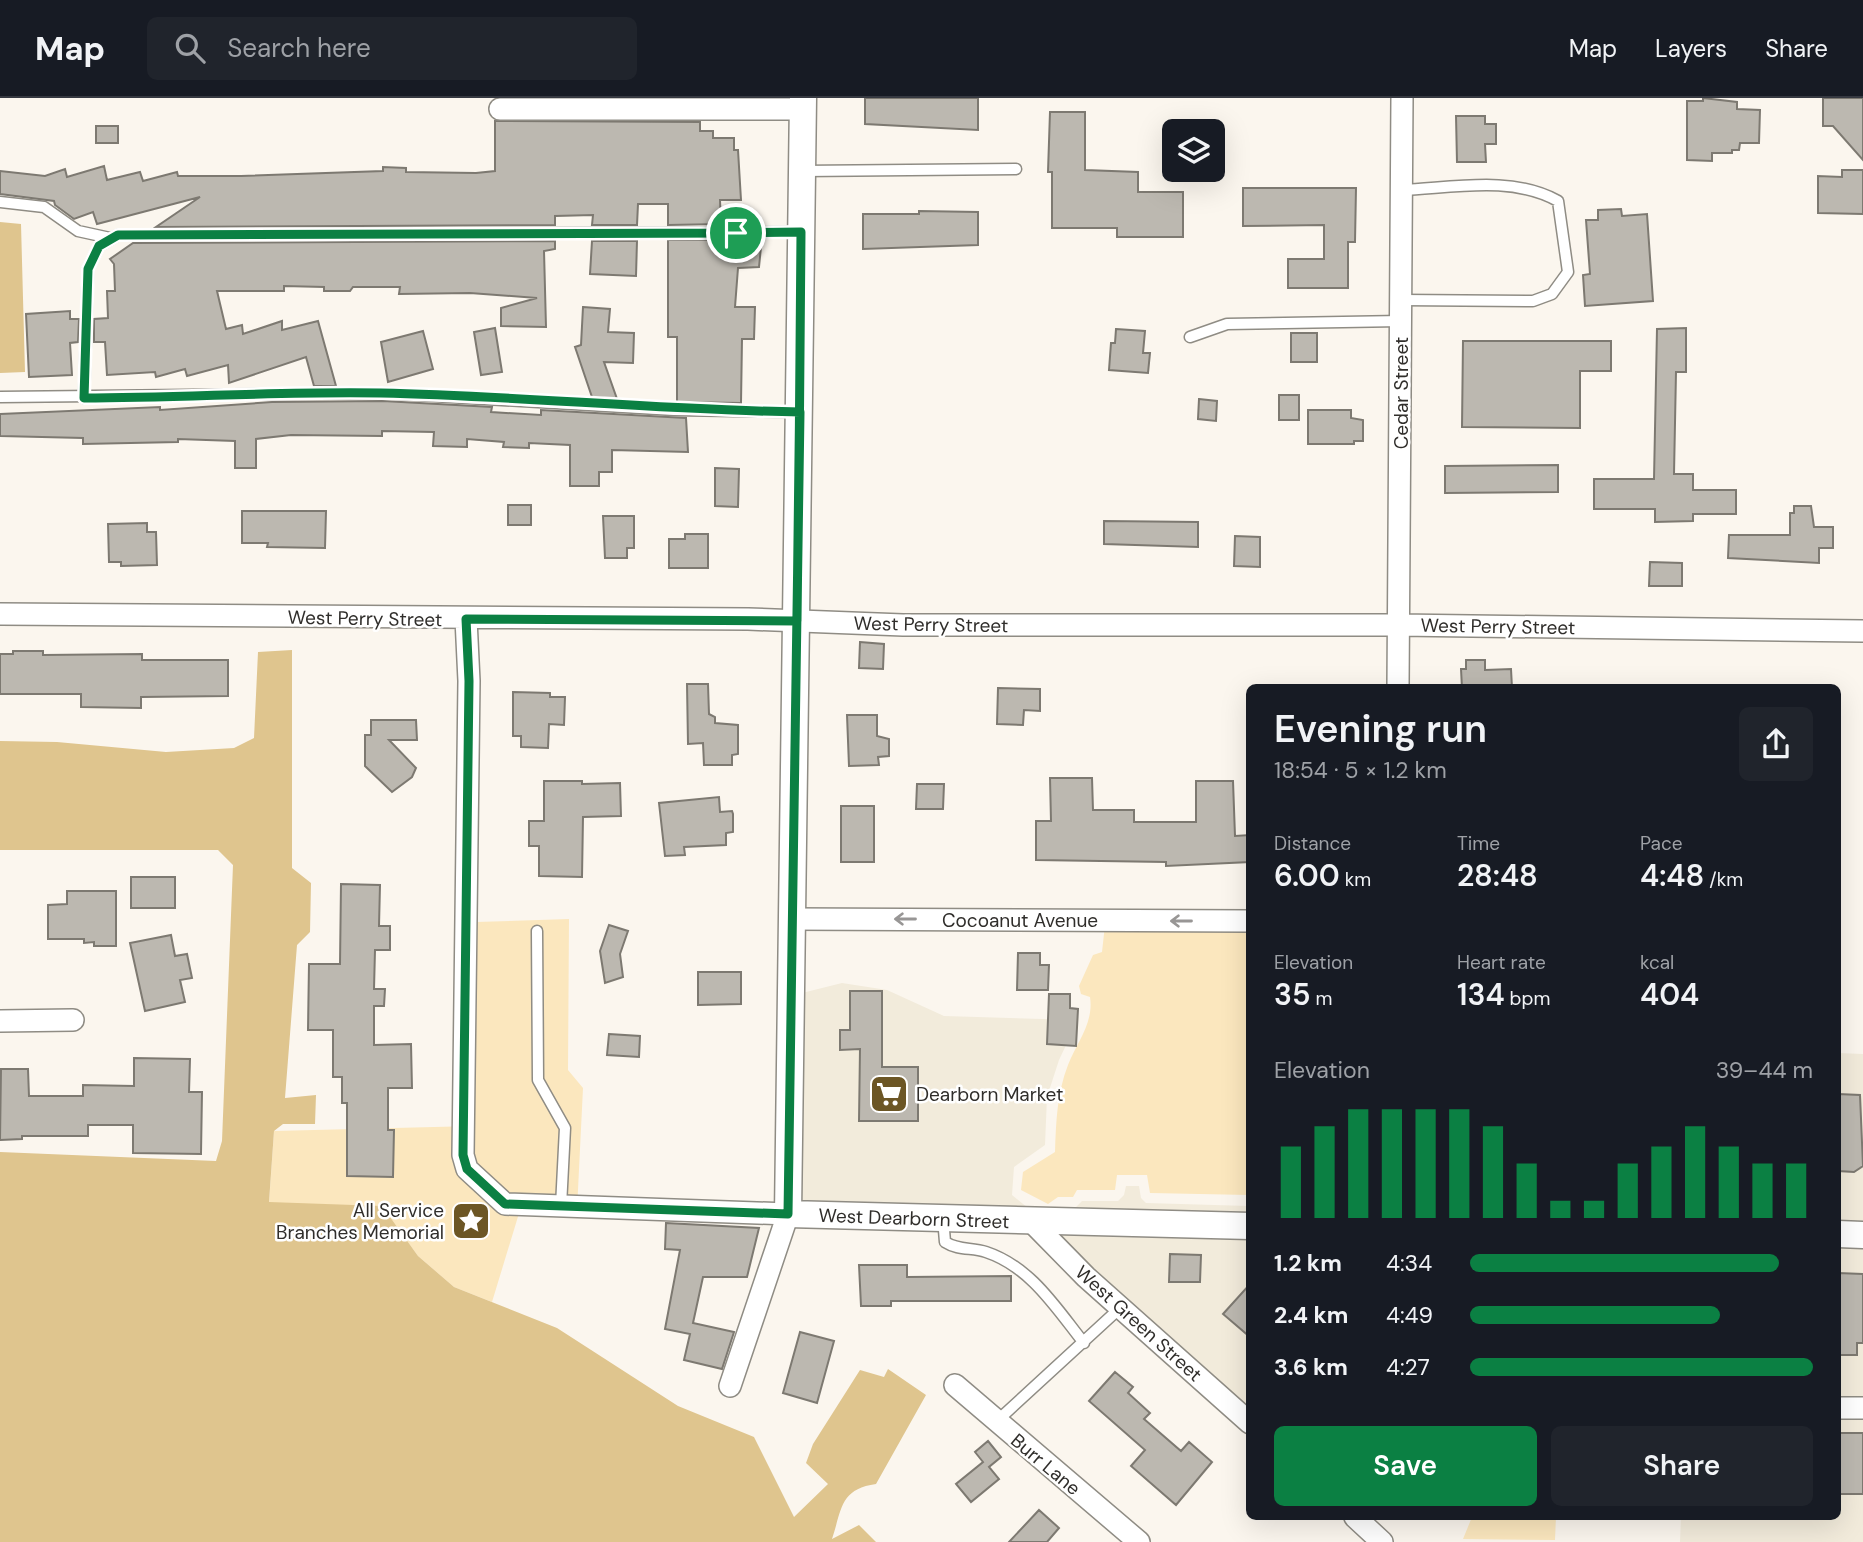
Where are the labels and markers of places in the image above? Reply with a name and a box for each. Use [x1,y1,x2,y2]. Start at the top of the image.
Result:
pin [706,203,766,263]
supermarket icon: Dearborn Market [868,1073,910,1115]
place label: Dearborn Market [916,1082,1064,1107]
place label: All Service Branches Memorial [276,1198,444,1245]
place icon: All Service Branches Memorial [450,1200,492,1242]

